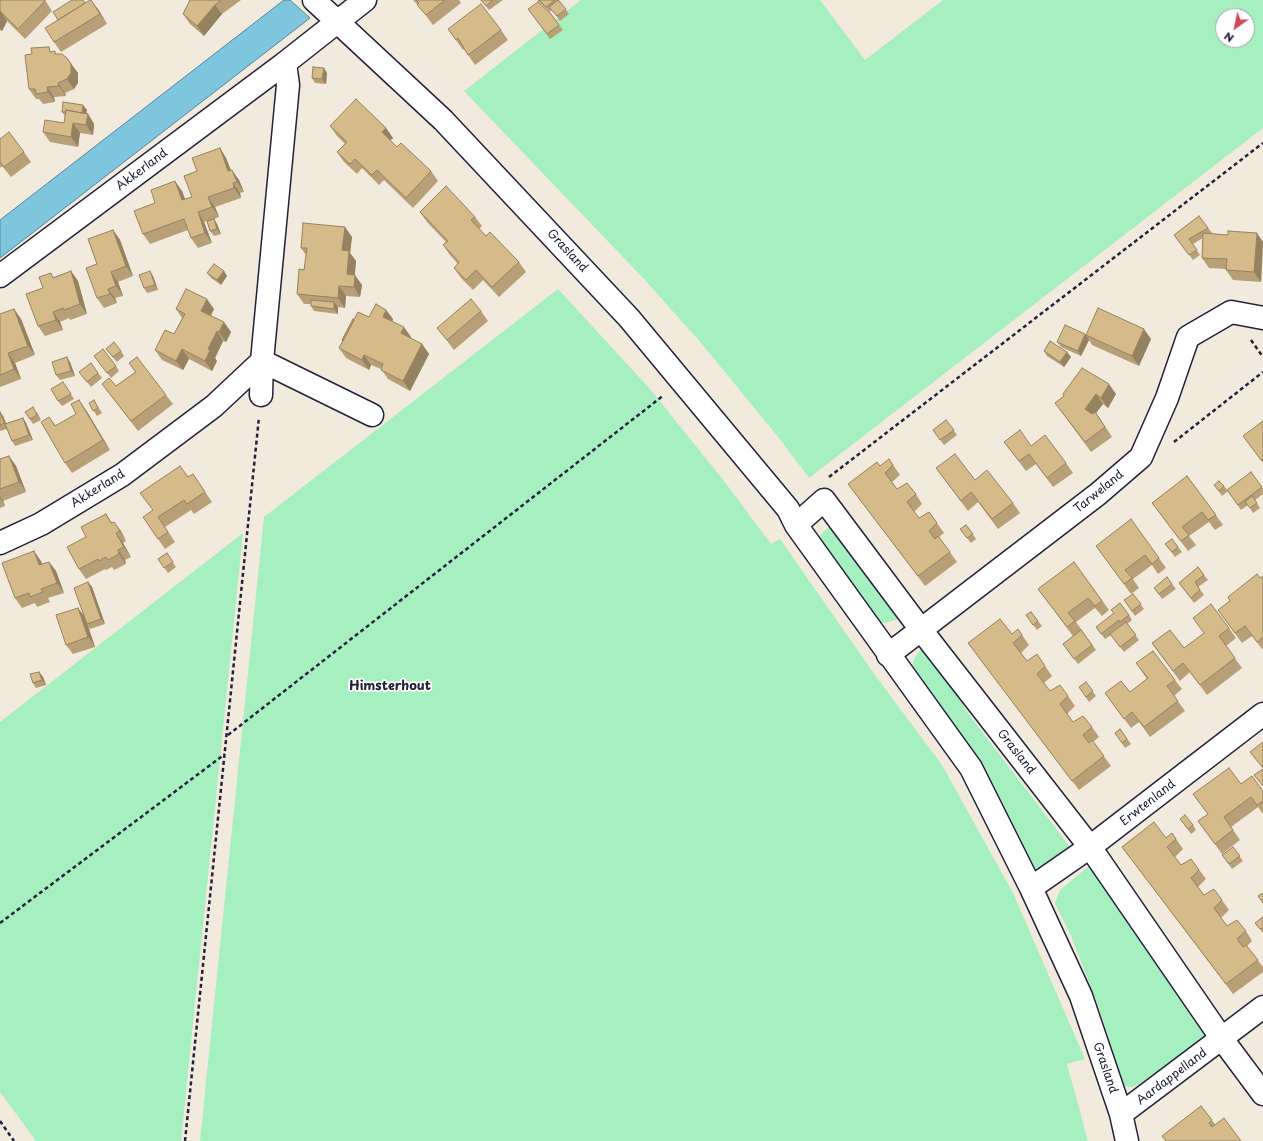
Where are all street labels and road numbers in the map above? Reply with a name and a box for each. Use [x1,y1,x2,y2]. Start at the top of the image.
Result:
street label: Akkerland [113,146,171,194]
street label: Grasland [544,227,590,275]
street label: Akkerland [69,467,127,511]
street label: Tarweland [1071,468,1127,516]
street label: Grasland [994,727,1038,777]
street label: Erwtenland [1118,777,1178,829]
street label: Grasland [1090,1041,1120,1095]
street label: Aardappelland [1134,1046,1210,1108]

